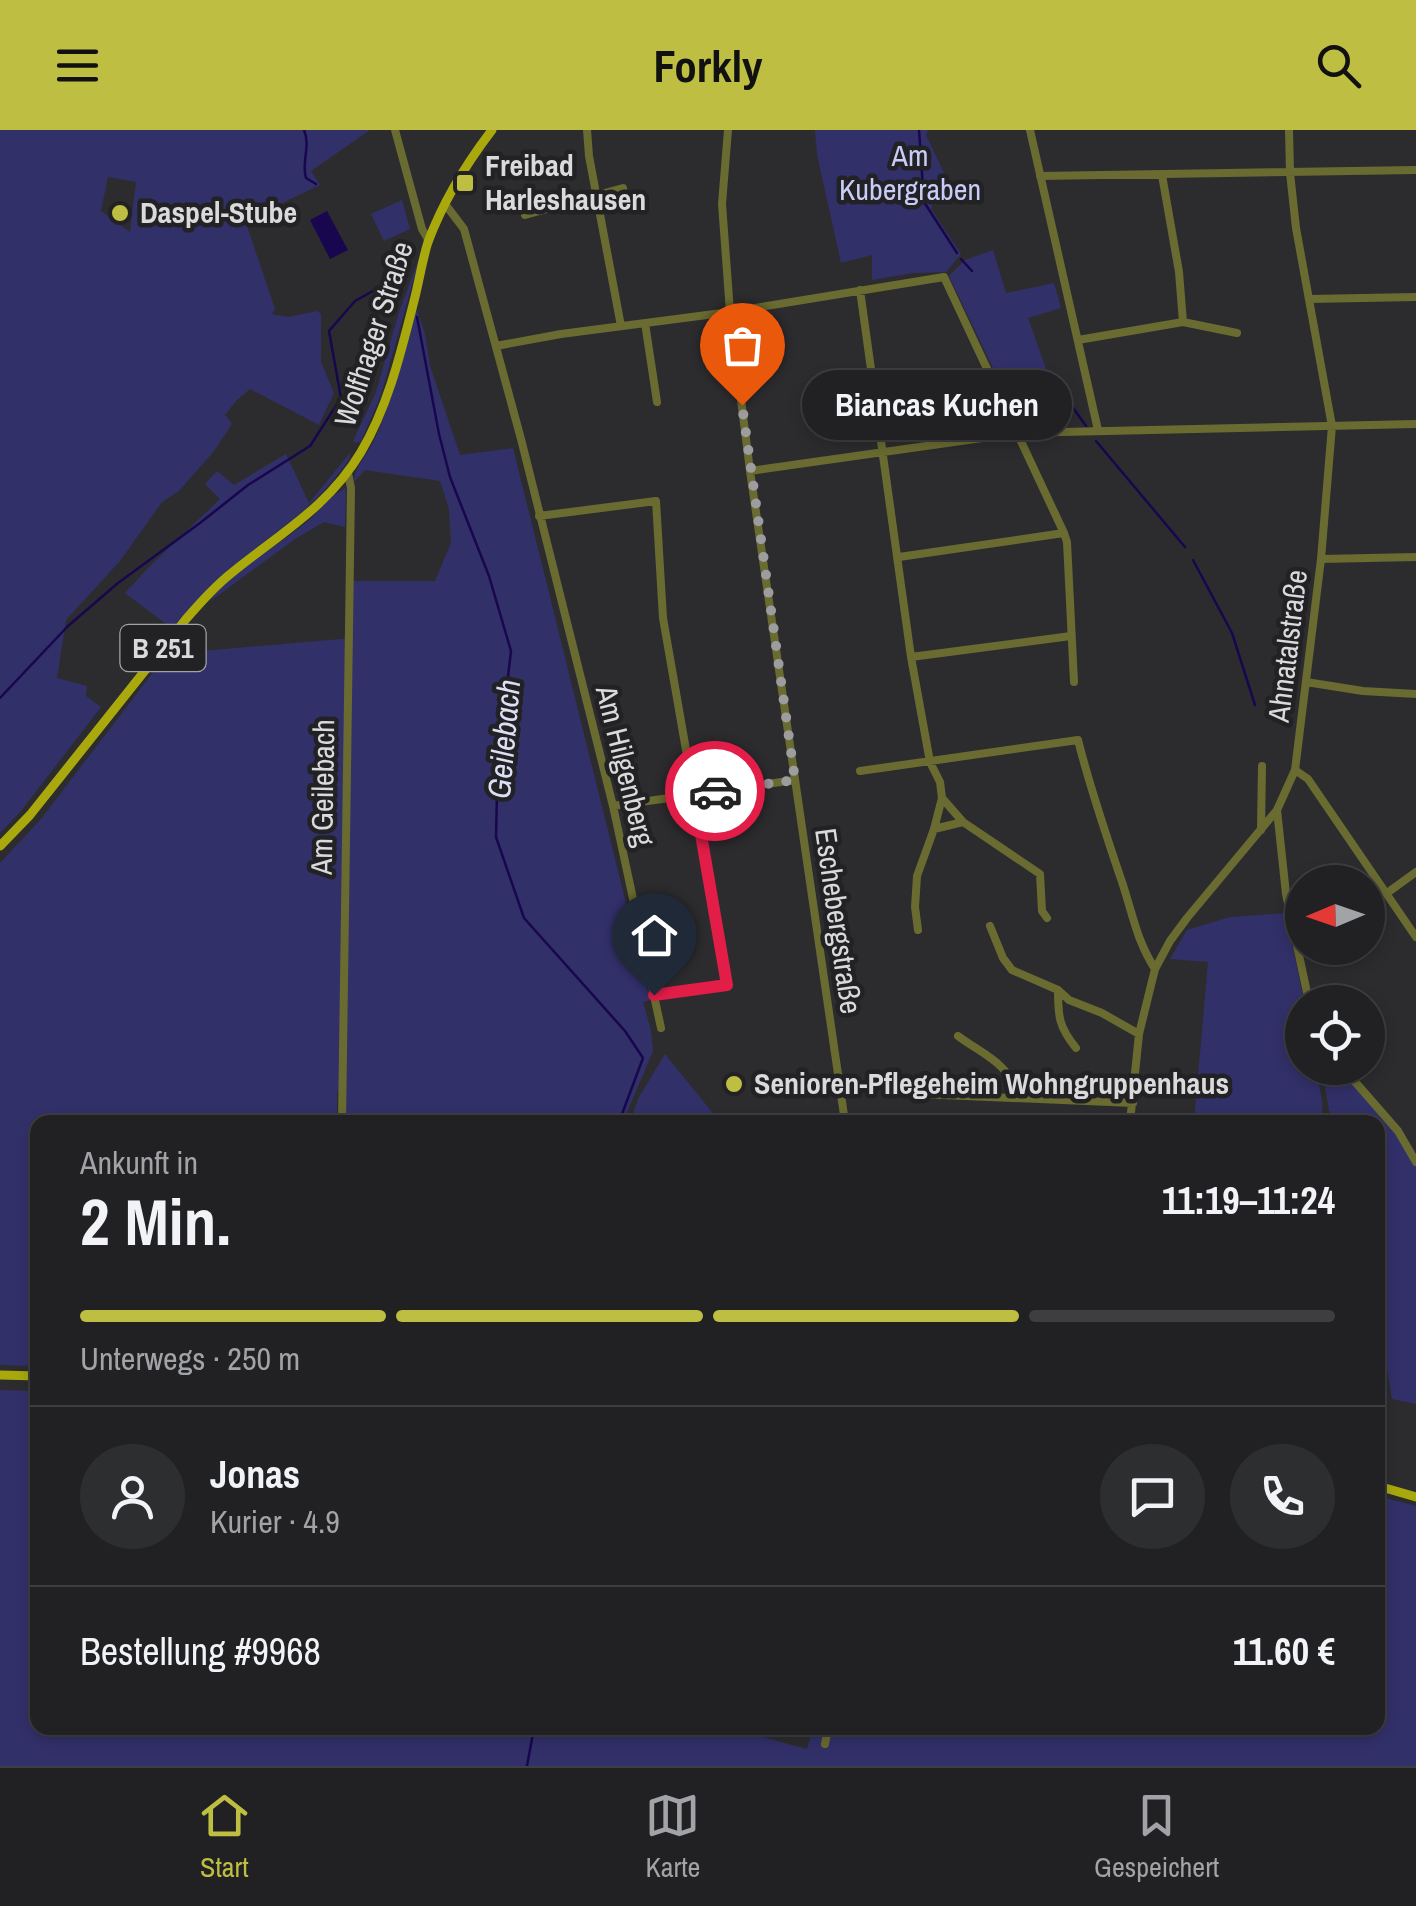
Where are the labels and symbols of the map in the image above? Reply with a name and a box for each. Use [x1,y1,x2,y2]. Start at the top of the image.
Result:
park label: Am Kubergraben [839,135,981,209]
place label: Freibad Harleshausen [485,145,646,219]
marker: Freibad Harleshausen [454,172,476,194]
place label: Daspel-Stube [140,192,297,232]
marker: Daspel-Stube [109,202,131,224]
street label: Wolfhager Straße [324,236,422,431]
pin [700,303,785,406]
callout: Biancas Kuchen [802,370,1072,440]
street label: Ahnatalstraße [1258,567,1316,725]
road number: B 251 [120,625,206,671]
water label: Geilebach [477,677,530,800]
street label: Am Hilgenberg [586,680,665,851]
street label: Am Geilebach [301,719,343,876]
courier [665,741,765,841]
street label: Eschebergstraße [806,825,872,1016]
north arrow [1285,865,1385,965]
pin [612,893,697,996]
place label: Senioren-Pflegeheim Wohngruppenhaus [754,1063,1229,1103]
marker: Senioren-Pflegeheim Wohngruppenhaus [723,1073,745,1095]

